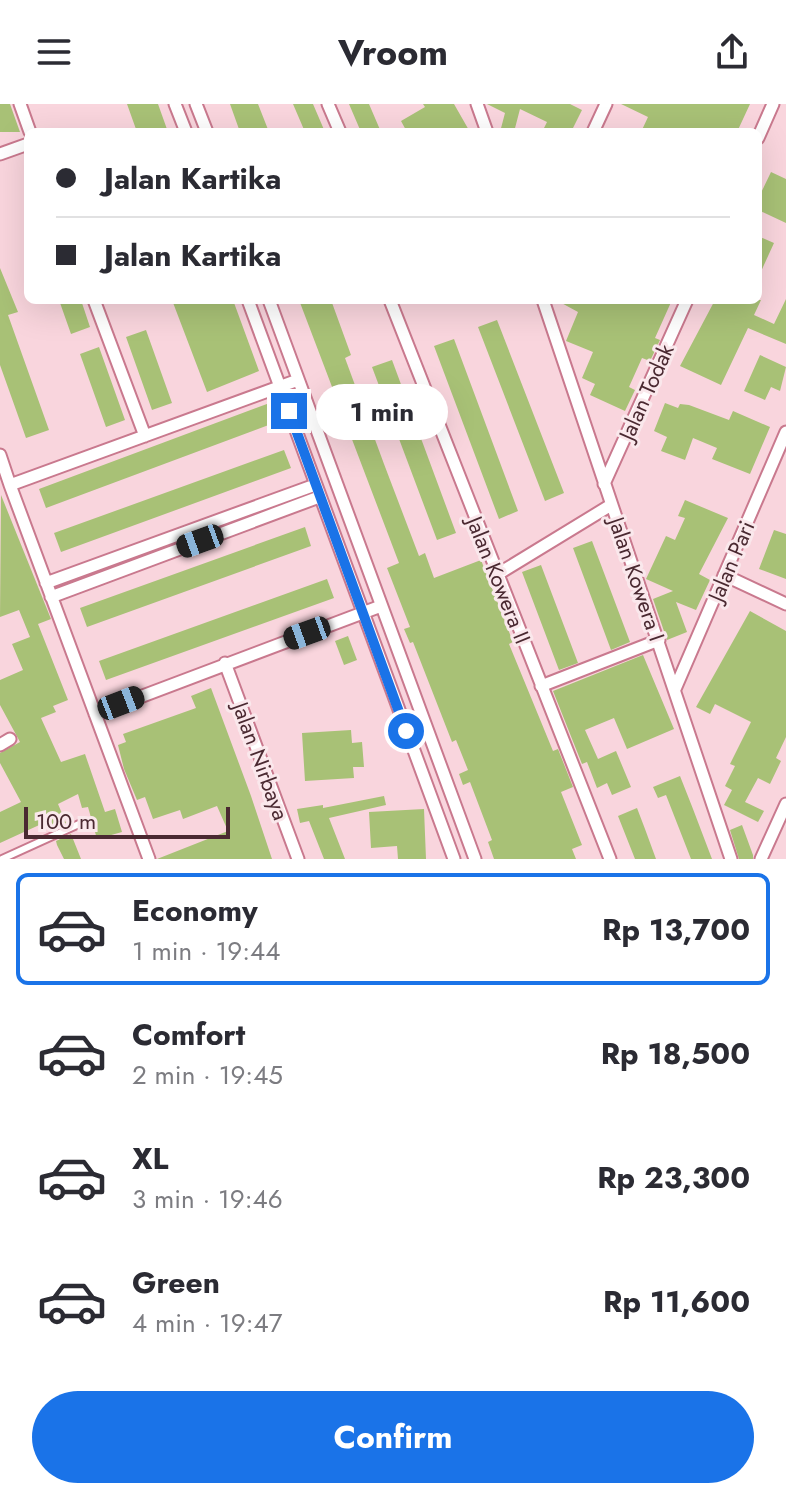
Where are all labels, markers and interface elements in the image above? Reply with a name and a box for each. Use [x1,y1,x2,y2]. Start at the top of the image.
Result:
text: Vroom [338,26,448,78]
icon: menu [32,30,76,74]
icon: share [710,30,754,74]
text: Jalan Kartika [104,157,281,200]
text: Jalan Kartika [104,234,281,277]
street label: Jalan Todak [609,338,682,448]
callout: 1 min [317,383,449,439]
route end [271,393,307,429]
text: 1 min [350,393,414,431]
street label: Jalan Kowera II [458,509,539,648]
street label: Jalan Kowera I [600,510,673,645]
street label: Jalan Pari [699,516,762,609]
car [173,522,227,560]
car [280,614,334,652]
car [94,683,148,723]
street label: Jalan Nirbaya [224,695,297,824]
route start [388,713,424,749]
scale bar [24,803,230,839]
text: 100 m [36,805,96,837]
text: Economy [132,889,258,932]
icon: car [36,893,108,965]
text: Rp 13,700 [602,908,750,951]
text: 1 min · 19:44 [132,932,280,970]
text: Comfort [132,1013,245,1056]
icon: car [36,1017,108,1089]
text: Rp 18,500 [601,1032,750,1075]
text: 2 min · 19:45 [132,1056,283,1094]
text: XL [132,1137,168,1180]
icon: car [36,1141,108,1213]
text: Rp 23,300 [597,1156,750,1199]
text: 3 min · 19:46 [132,1180,283,1218]
text: Green [132,1261,220,1304]
icon: car [36,1265,108,1337]
text: Rp 11,600 [603,1280,750,1323]
text: 4 min · 19:47 [132,1304,282,1342]
button: Confirm [32,1391,754,1483]

